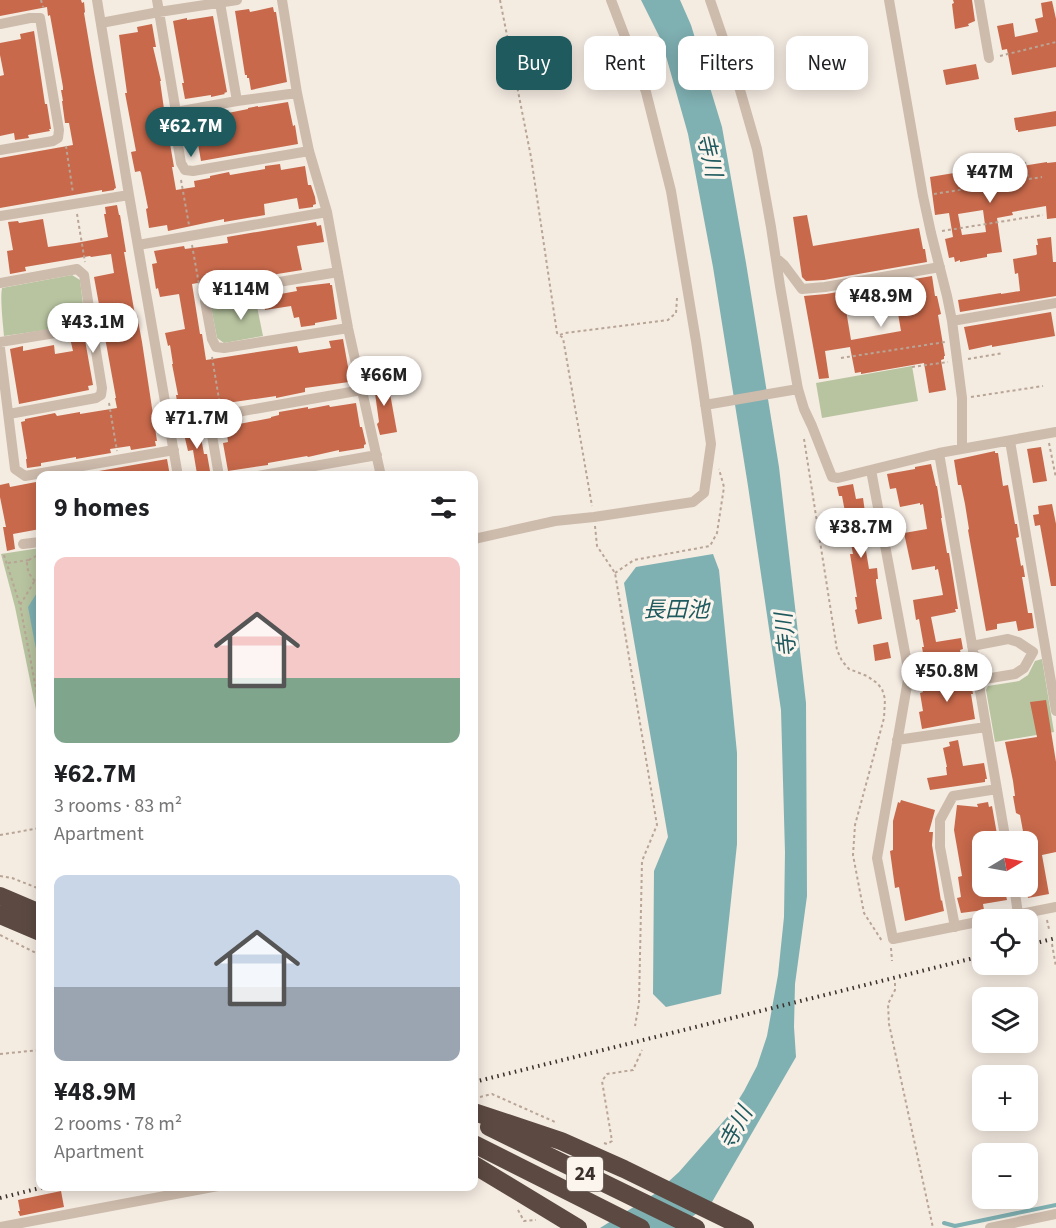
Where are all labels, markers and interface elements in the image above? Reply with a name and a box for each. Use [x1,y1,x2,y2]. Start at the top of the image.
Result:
chip: Buy [496,36,572,90]
chip: Rent [584,36,666,90]
chip: Filters [678,36,774,90]
chip: New [786,36,868,90]
pin: ¥62.7M [142,107,240,158]
text: ¥62.7M [159,112,223,140]
water label: 寺川 [688,130,730,182]
pin: ¥47M [954,153,1026,204]
text: ¥47M [967,158,1013,186]
pin: ¥114M [199,270,283,321]
text: ¥114M [212,275,270,303]
pin: ¥48.9M [832,277,930,328]
text: ¥48.9M [849,282,913,310]
pin: ¥43.1M [44,303,142,354]
text: ¥43.1M [61,308,125,336]
pin: ¥66M [348,356,420,407]
text: ¥66M [361,361,407,389]
pin: ¥71.7M [148,399,246,450]
text: ¥71.7M [165,404,229,432]
text: 9 homes [54,489,149,526]
icon: filters [427,491,460,524]
pin: ¥38.7M [812,508,910,559]
text: ¥38.7M [829,513,893,541]
water label: 長田池 [643,594,711,626]
icon: home [203,596,311,704]
water label: 寺川 [768,609,804,659]
pin: ¥50.8M [898,652,996,703]
text: ¥50.8M [915,657,979,685]
text: ¥62.7M [54,755,137,792]
text: 3 rooms · 83 m² [54,792,182,820]
text: Apartment [54,820,144,848]
north arrow [972,831,1038,897]
map controls [972,831,1038,1209]
button: locate [972,909,1038,975]
icon: home [203,914,311,1022]
button: layers [972,987,1038,1053]
button: + [972,1065,1038,1131]
text: ¥48.9M [54,1073,137,1110]
water label: 寺川 [712,1099,761,1155]
text: 2 rooms · 78 m² [54,1110,182,1138]
text: Apartment [54,1138,144,1166]
button: − [972,1143,1038,1209]
road number: 24 [567,1157,603,1191]

